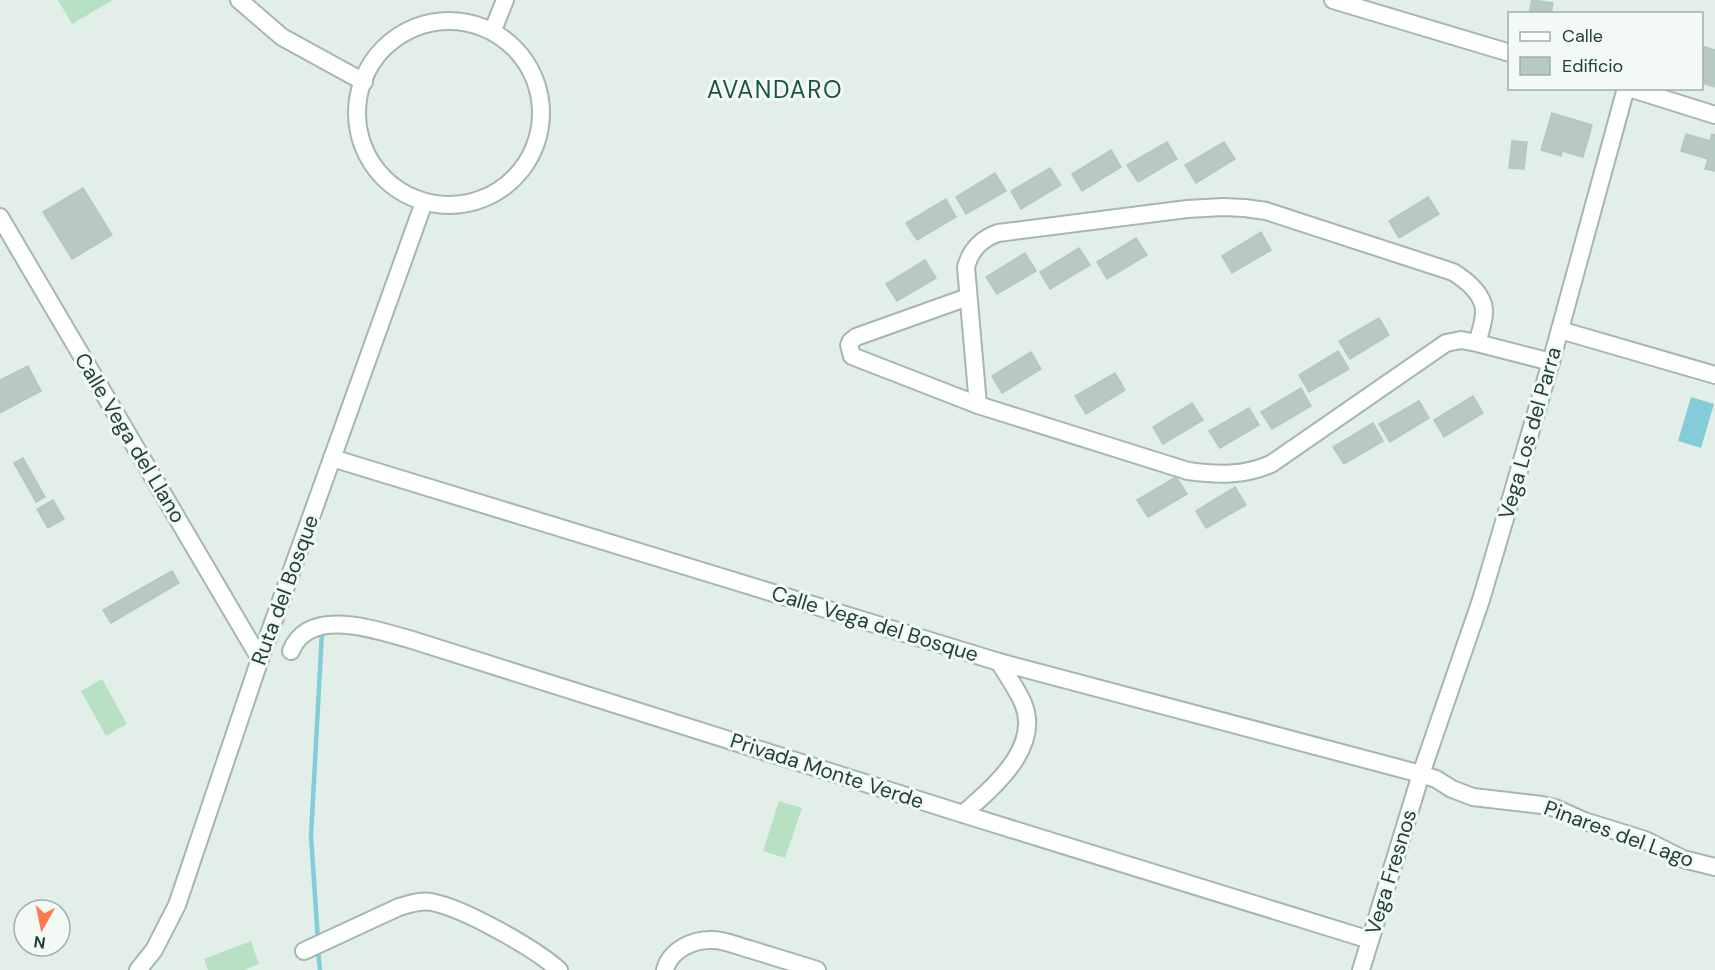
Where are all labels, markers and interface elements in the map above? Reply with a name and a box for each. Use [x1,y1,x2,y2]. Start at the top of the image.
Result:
legend [1508,12,1703,90]
text: Calle [1562,24,1603,48]
text: Edificio [1562,54,1623,78]
district label: AVANDARO [707,74,843,105]
street label: Vega Los del Parra [1492,344,1568,522]
street label: Calle Vega del Llano [68,348,192,528]
street label: Ruta del Bosque [245,511,325,669]
street label: Calle Vega del Bosque [768,579,982,669]
street label: Privada Monte Verde [727,726,927,816]
street label: Pinares del Lago [1540,794,1698,874]
street label: Vega Fresnos [1359,806,1423,938]
north arrow [12,898,72,958]
text: N [32,931,47,954]

